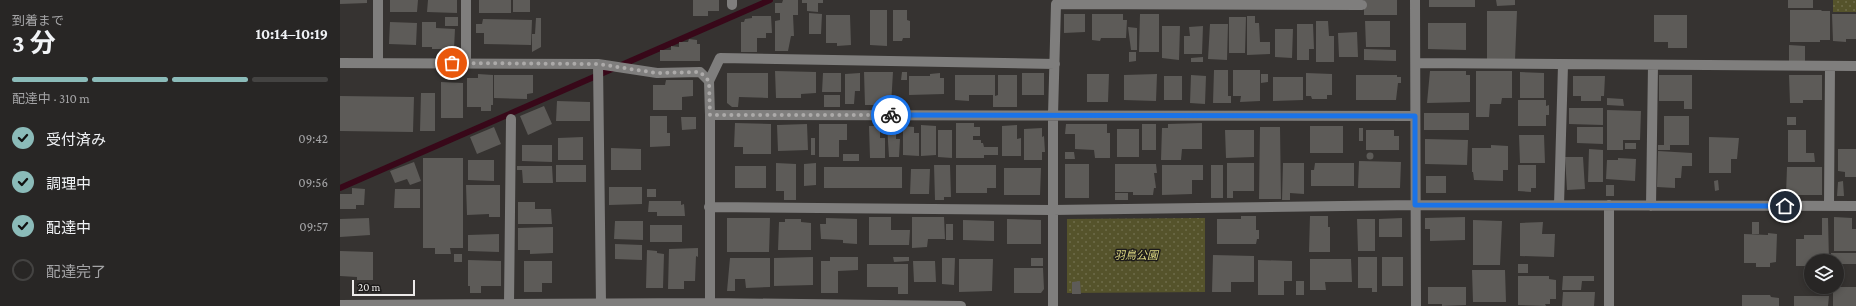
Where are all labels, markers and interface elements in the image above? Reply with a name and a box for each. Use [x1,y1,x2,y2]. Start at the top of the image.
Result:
text: 到着まで [12,13,64,28]
text: 10:14–10:19 [255,26,328,42]
text: 3 分 [12,29,56,58]
pin [435,46,469,80]
icon: bag [441,52,463,74]
text: 配達中 · 310 m [12,91,90,106]
courier [871,95,911,135]
icon: bike [880,104,902,126]
icon: check [12,127,34,149]
text: 09:42 [298,131,328,146]
text: 受付済み [46,132,106,148]
icon: check [12,171,34,193]
text: 09:56 [298,175,328,190]
text: 調理中 [46,176,91,192]
pin [1768,189,1802,223]
icon: home [1774,195,1796,217]
icon: check [12,215,34,237]
text: 09:57 [299,219,328,234]
text: 配達中 [46,220,91,236]
park label: 羽鳥公園 [1114,249,1160,261]
map controls [1804,254,1844,294]
button: layers [1804,254,1844,294]
text: 配達完了 [46,264,106,280]
scale bar [352,278,415,297]
text: 20 m [358,281,380,293]

